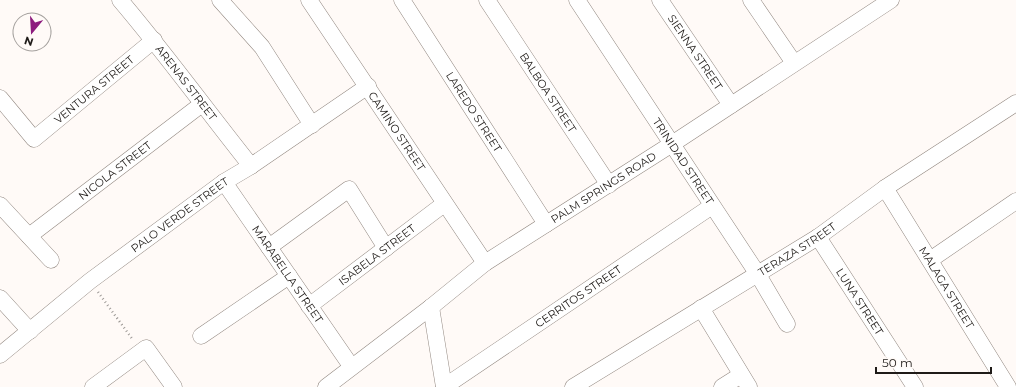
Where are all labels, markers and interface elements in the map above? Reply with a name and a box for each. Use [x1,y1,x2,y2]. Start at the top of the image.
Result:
north arrow [12,12,52,52]
street label: SIENNA STREET [665,12,726,93]
text: N [23,33,35,50]
street label: ARENAS STREET [153,42,220,124]
street label: BALBOA STREET [517,50,580,136]
street label: VENTURA STREET [51,52,137,127]
street label: LAREDO STREET [443,69,505,155]
street label: CAMINO STREET [365,89,429,174]
street label: TRINIDAD STREET [650,115,717,208]
street label: NICOLA STREET [76,138,155,203]
street label: PALM SPRINGS ROAD [548,149,659,226]
street label: PALO VERDE STREET [128,174,231,255]
street label: TERAZA STREET [755,219,839,279]
street label: ISABELA STREET [336,221,419,288]
street label: MARABELLA STREET [249,223,327,326]
street label: MALAGA STREET [916,244,978,332]
street label: CERRITOS STREET [532,262,625,331]
street label: LUNA STREET [833,266,887,338]
scale bar [876,349,991,375]
text: 50 m [882,355,913,370]

